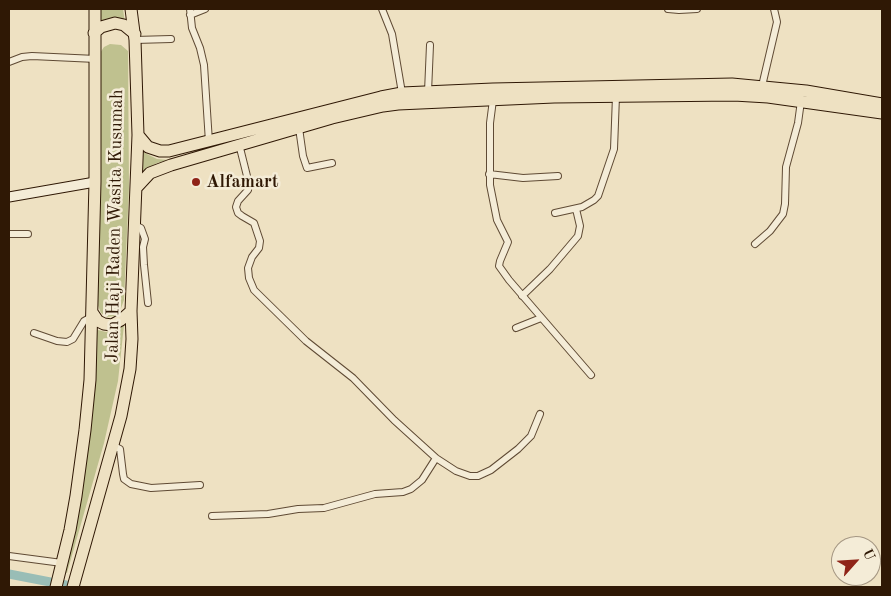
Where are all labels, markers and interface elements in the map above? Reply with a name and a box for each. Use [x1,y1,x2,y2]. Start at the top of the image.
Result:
street label: Jalan Haji Raden Wasita Kusumah [102,89,128,363]
place label: Alfamart [206,171,278,193]
marker: Alfamart [190,176,202,188]
north arrow [831,536,881,586]
text: U [860,547,877,563]

